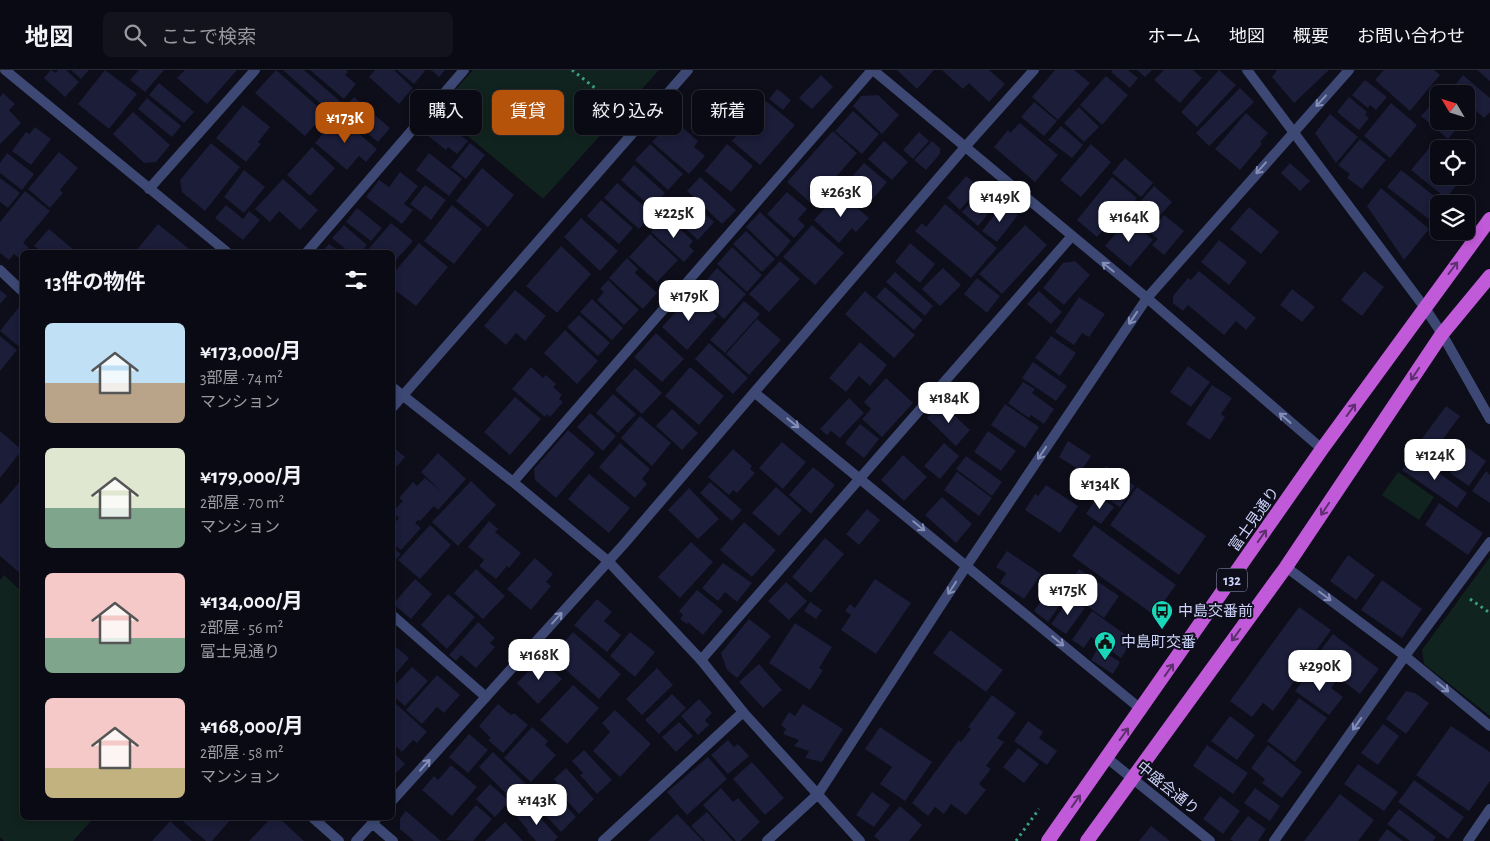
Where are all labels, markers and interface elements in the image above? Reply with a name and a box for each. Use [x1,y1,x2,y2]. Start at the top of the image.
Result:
search box [103,12,453,57]
icon: search [121,21,149,49]
text: 地図 [25,26,73,50]
text: ここで検索 [161,28,256,47]
text: ホーム [1148,28,1201,46]
text: 地図 [1229,28,1265,46]
text: 概要 [1293,28,1329,46]
text: お問い合わせ [1357,28,1465,46]
north arrow [1430,85,1475,130]
map controls [1430,85,1475,240]
chip: 購入 [410,90,482,135]
chip: 賃貸 [492,90,564,135]
chip: 絞り込み [574,90,682,135]
chip: 新着 [692,90,764,135]
one-way arrow [1315,94,1327,107]
pin: ¥173K [310,102,380,144]
text: ¥173K [326,110,364,126]
button: locate [1430,140,1475,185]
one-way arrow [1255,162,1267,175]
pin: ¥263K [806,176,876,218]
pin: ¥149K [965,180,1035,223]
text: ¥263K [821,184,861,200]
text: ¥149K [980,189,1020,205]
button: layers [1430,195,1475,240]
pin: ¥225K [639,196,709,239]
pin: ¥164K [1094,200,1164,243]
text: ¥225K [654,205,694,221]
text: ¥164K [1109,209,1149,225]
one-way arrow [1448,261,1458,275]
one-way arrow [1102,262,1115,273]
icon: filters [342,266,370,294]
text: 13件の物件 [45,272,146,293]
pin: ¥179K [654,280,724,322]
text: ¥179K [670,288,708,304]
one-way arrow [1128,311,1138,325]
text: ¥173,000/月 [200,341,301,362]
icon: home [85,343,145,403]
one-way arrow [1410,367,1420,381]
text: 3部屋 · 74 m² [200,370,283,386]
pin: ¥184K [914,382,984,424]
text: ¥184K [929,390,969,406]
text: マンション [200,394,280,410]
one-way arrow [1346,403,1356,417]
one-way arrow [1279,412,1292,423]
one-way arrow [786,418,799,429]
pin: ¥124K [1400,438,1470,481]
one-way arrow [1037,446,1047,460]
text: ¥124K [1415,447,1455,463]
text: ¥179,000/月 [200,466,302,487]
icon: home [85,468,145,528]
pin: ¥134K [1065,468,1135,510]
text: ¥134K [1081,476,1119,492]
street label: 富士見通り [1226,484,1282,554]
text: 2部屋 · 70 m² [200,495,284,511]
one-way arrow [1319,502,1329,516]
text: マンション [200,519,280,535]
one-way arrow [912,521,925,532]
one-way arrow [1257,530,1267,544]
road number: 132 [1217,568,1247,592]
pin: ¥175K [1033,574,1103,616]
one-way arrow [947,581,957,595]
text: ¥175K [1049,582,1087,598]
text: ¥134,000/月 [200,591,303,612]
one-way arrow [1318,591,1332,601]
icon: home [85,593,145,653]
bus stop icon: 中島交番前 [1150,599,1174,630]
place label: 中島交番前 [1178,603,1253,619]
one-way arrow [551,611,563,624]
text: 2部屋 · 56 m² [200,620,283,636]
one-way arrow [1231,628,1241,642]
public building icon: 中島町交番 [1093,630,1117,661]
place label: 中島町交番 [1121,634,1196,650]
one-way arrow [1051,635,1064,646]
pin: ¥168K [504,638,574,681]
text: 富士見通り [200,644,280,660]
text: ¥168K [519,647,559,663]
pin: ¥290K [1285,650,1355,692]
text: ¥290K [1299,658,1341,674]
one-way arrow [1164,663,1174,677]
one-way arrow [1436,681,1449,692]
text: ¥168,000/月 [200,716,304,737]
one-way arrow [1352,717,1362,731]
icon: home [85,718,145,778]
one-way arrow [1119,728,1130,741]
text: 2部屋 · 58 m² [200,745,284,761]
street label: 中盛会通り [1134,757,1203,818]
one-way arrow [419,758,431,771]
text: マンション [200,769,280,785]
pin: ¥143K [502,784,572,826]
text: ¥143K [518,792,556,808]
one-way arrow [1071,794,1081,808]

